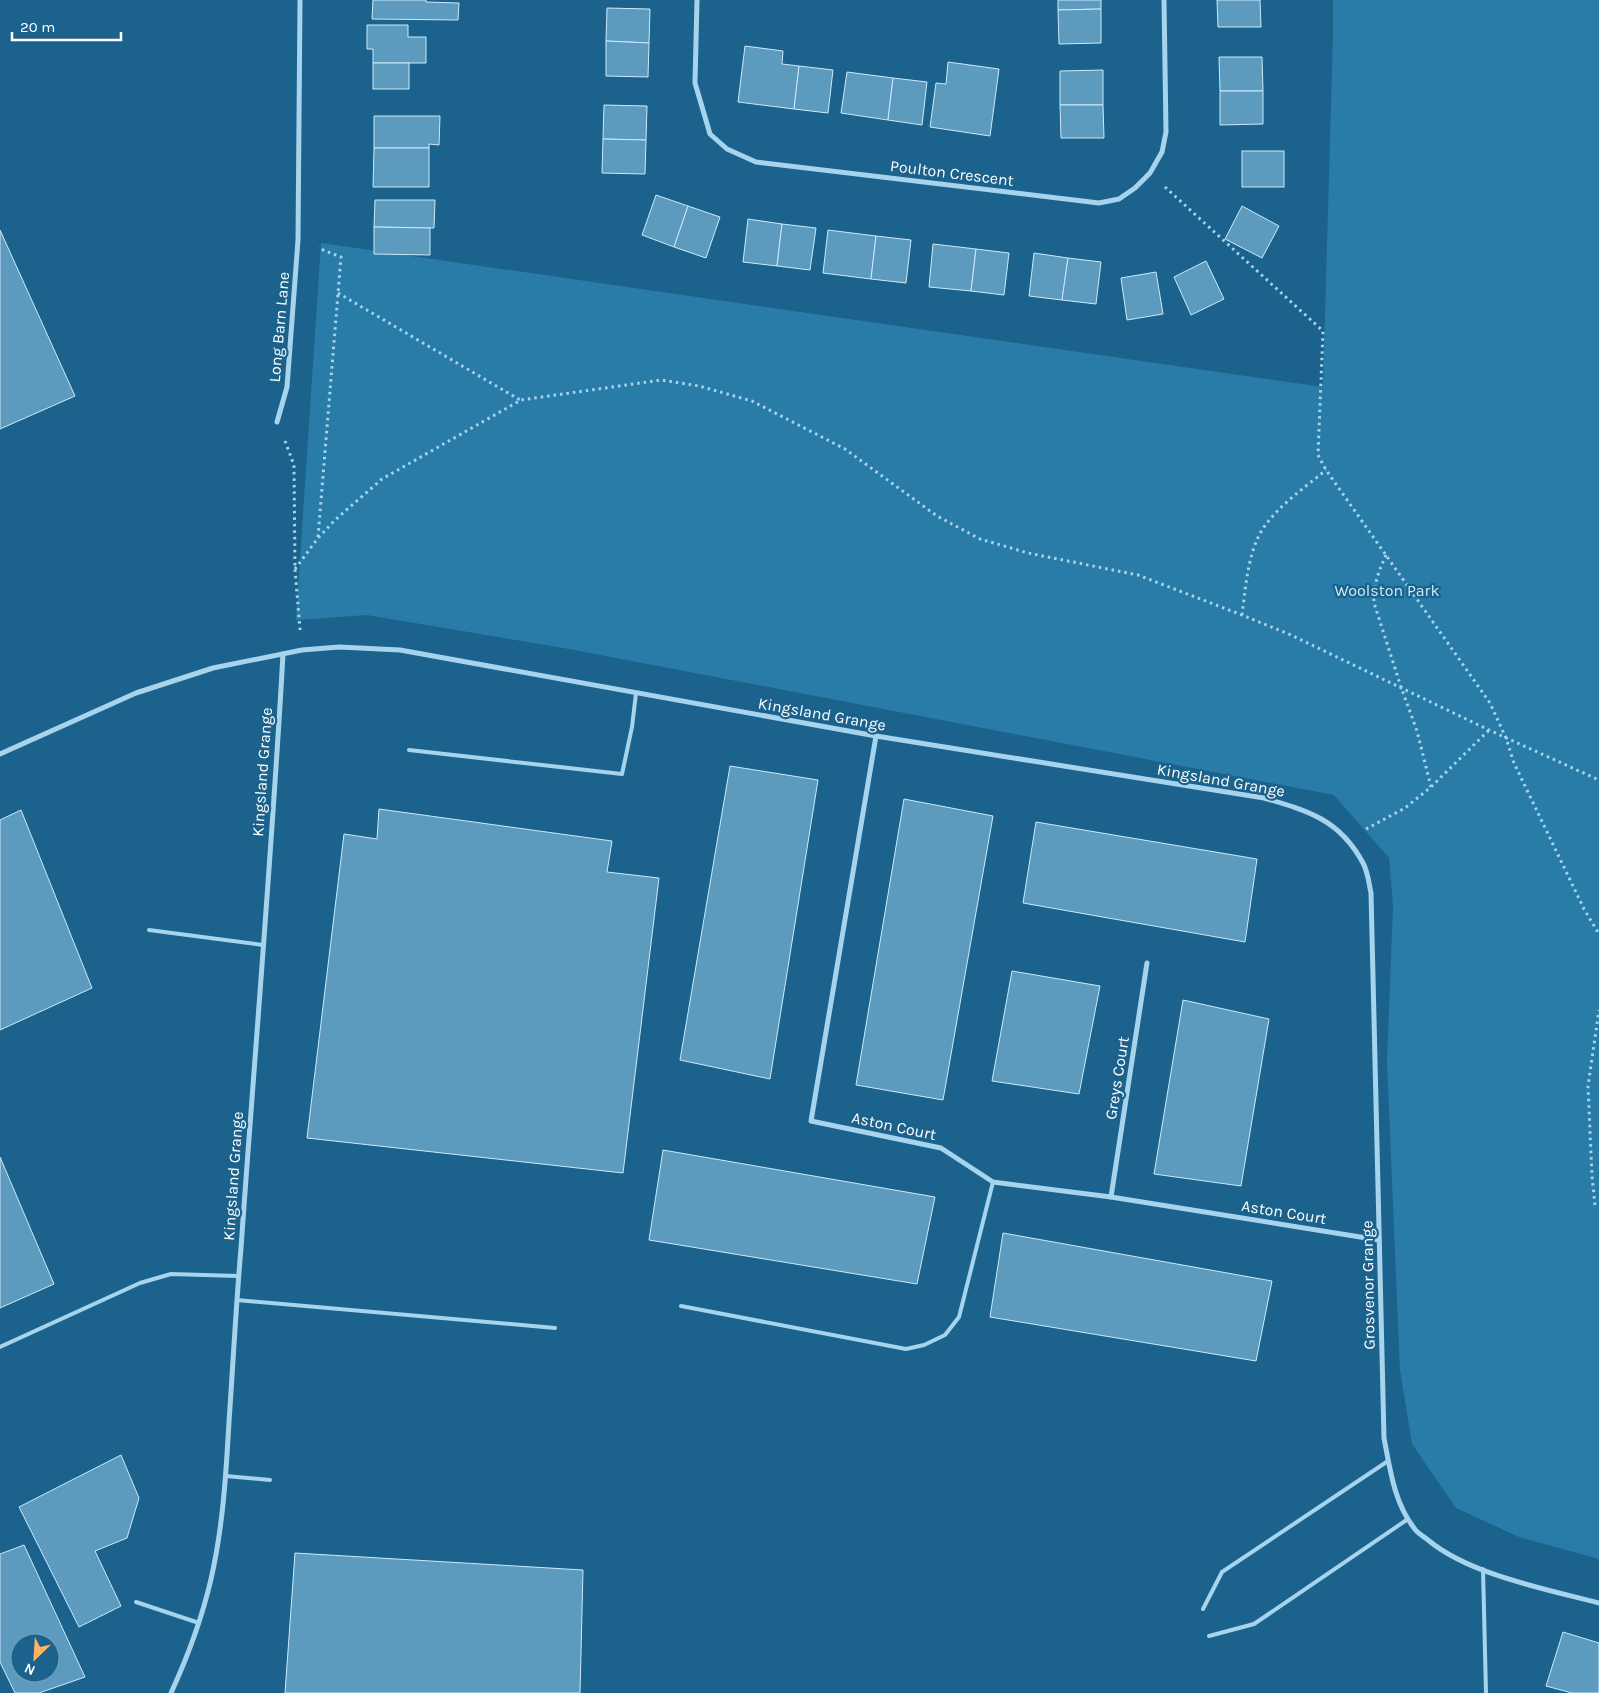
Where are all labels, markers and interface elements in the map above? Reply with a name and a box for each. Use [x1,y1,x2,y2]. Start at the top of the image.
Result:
scale bar [12,10,121,42]
text: 20 m [20,18,55,36]
street label: Poulton Crescent [889,156,1015,190]
street label: Long Barn Lane [265,271,293,383]
park label: Woolston Park [1335,581,1439,600]
street label: Kingsland Grange [757,693,887,735]
street label: Kingsland Grange [248,707,276,837]
street label: Kingsland Grange [1156,759,1286,801]
street label: Greys Court [1101,1035,1133,1121]
street label: Aston Court [850,1108,938,1144]
street label: Kingsland Grange [219,1111,247,1241]
street label: Aston Court [1240,1196,1328,1228]
street label: Grosvenor Grange [1357,1220,1379,1350]
north arrow [10,1633,60,1683]
text: N [22,1660,38,1679]

